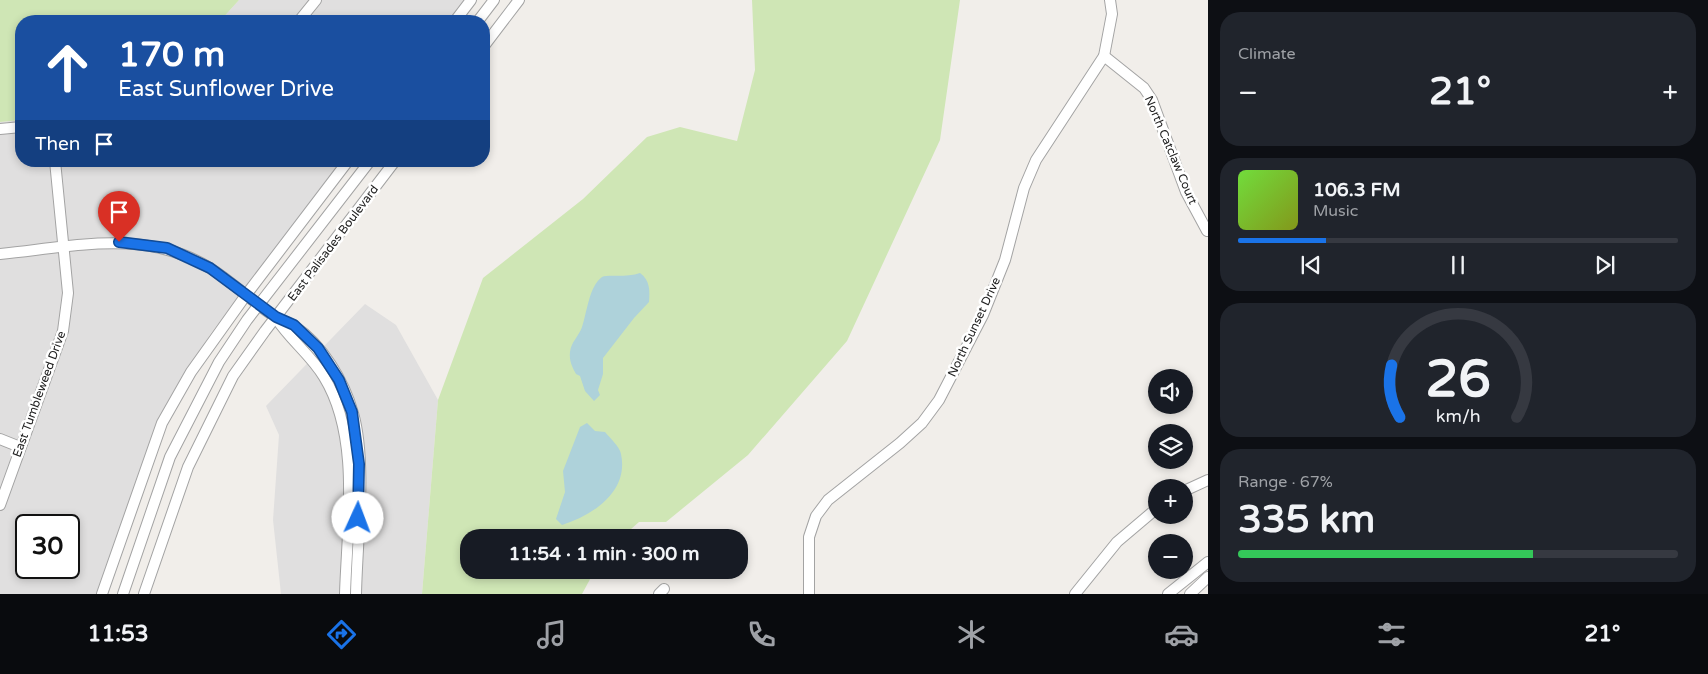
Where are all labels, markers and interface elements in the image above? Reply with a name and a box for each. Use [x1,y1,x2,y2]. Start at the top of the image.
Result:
text: 170 m [118,34,225,76]
icon: ahead [35,35,100,100]
text: Climate [1238,44,1296,64]
text: 21° [1429,69,1491,115]
text: East Sunflower Drive [118,76,334,102]
text: − [1238,76,1258,110]
text: + [1662,76,1678,110]
street label: North Catclaw Court [1142,94,1200,207]
icon: arrive [90,130,118,158]
text: Then [35,133,80,155]
text: 106.3 FM [1313,179,1401,201]
street label: East Palisades Boulevard [285,182,381,304]
pin [98,191,140,242]
icon: arrive [105,198,133,226]
text: Music [1313,201,1358,221]
icon: previous [1297,251,1325,279]
icon: pause [1444,251,1472,279]
icon: next [1591,251,1619,279]
street label: North Sunset Drive [945,275,1003,379]
street label: East Tumbleweed Drive [10,329,68,459]
text: 26 [1425,348,1491,411]
map controls [1148,369,1193,579]
button: sound [1148,369,1193,414]
text: km/h [1436,406,1480,427]
button: layers [1148,424,1193,469]
text: Range · 67% [1238,472,1333,492]
button: + [1148,479,1193,524]
position arrow [331,491,383,543]
text: 335 km [1238,497,1375,543]
speed limit sign: 30 [15,514,80,579]
button: − [1148,534,1193,579]
text: 11:54 · 1 min · 300 m [508,543,700,565]
icon: directions [324,617,359,652]
icon: music [534,617,569,652]
icon: phone [744,617,779,652]
icon: climate [954,617,989,652]
icon: car [1164,617,1199,652]
icon: filters [1374,617,1409,652]
text: 11:53 [88,621,149,647]
text: 21° [1584,621,1620,647]

